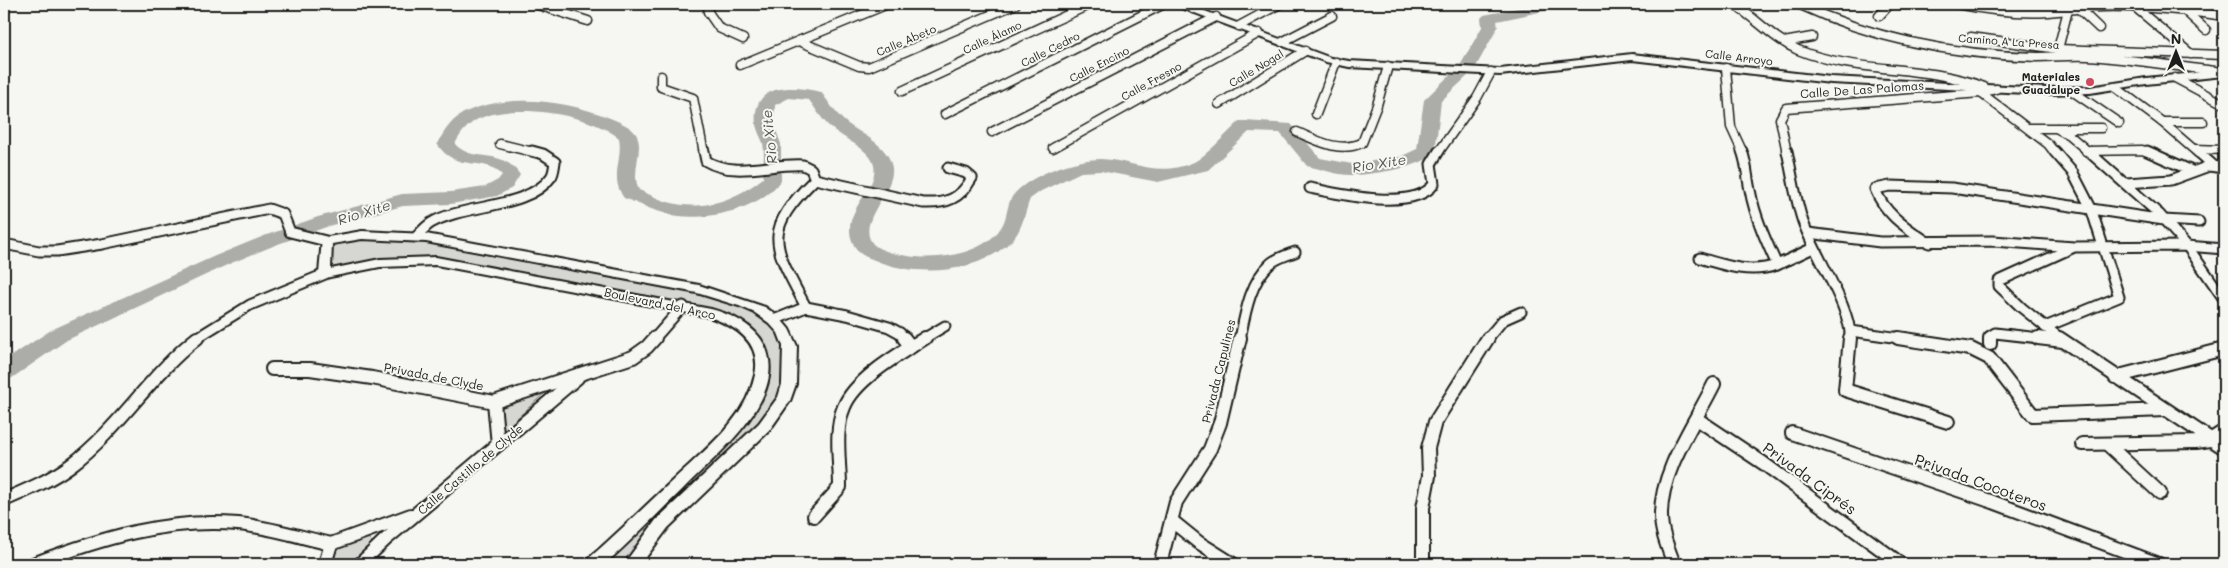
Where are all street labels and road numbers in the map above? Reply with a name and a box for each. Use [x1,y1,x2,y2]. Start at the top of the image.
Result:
street label: Calle Álamo [960,17,1024,57]
street label: Calle Abeto [874,21,939,59]
street label: Calle Cedro [1018,28,1082,70]
street label: Camino A La Presa [1958,30,2060,52]
street label: Calle Encino [1066,42,1132,86]
street label: Calle Arroyo [1704,45,1774,69]
street label: Calle Nogal [1226,46,1286,90]
street label: Calle Fresno [1118,58,1184,104]
street label: Calle De Las Palomas [1800,77,1925,101]
street label: Boulevard del Arco [603,283,717,323]
street label: Privada Capulines [1197,317,1239,425]
street label: Privada de Clyde [383,358,485,394]
street label: Calle Castillo de Clyde [414,420,526,518]
street label: Privada Ciprés [1759,437,1861,519]
street label: Privada Cocoteros [1912,449,2050,515]

